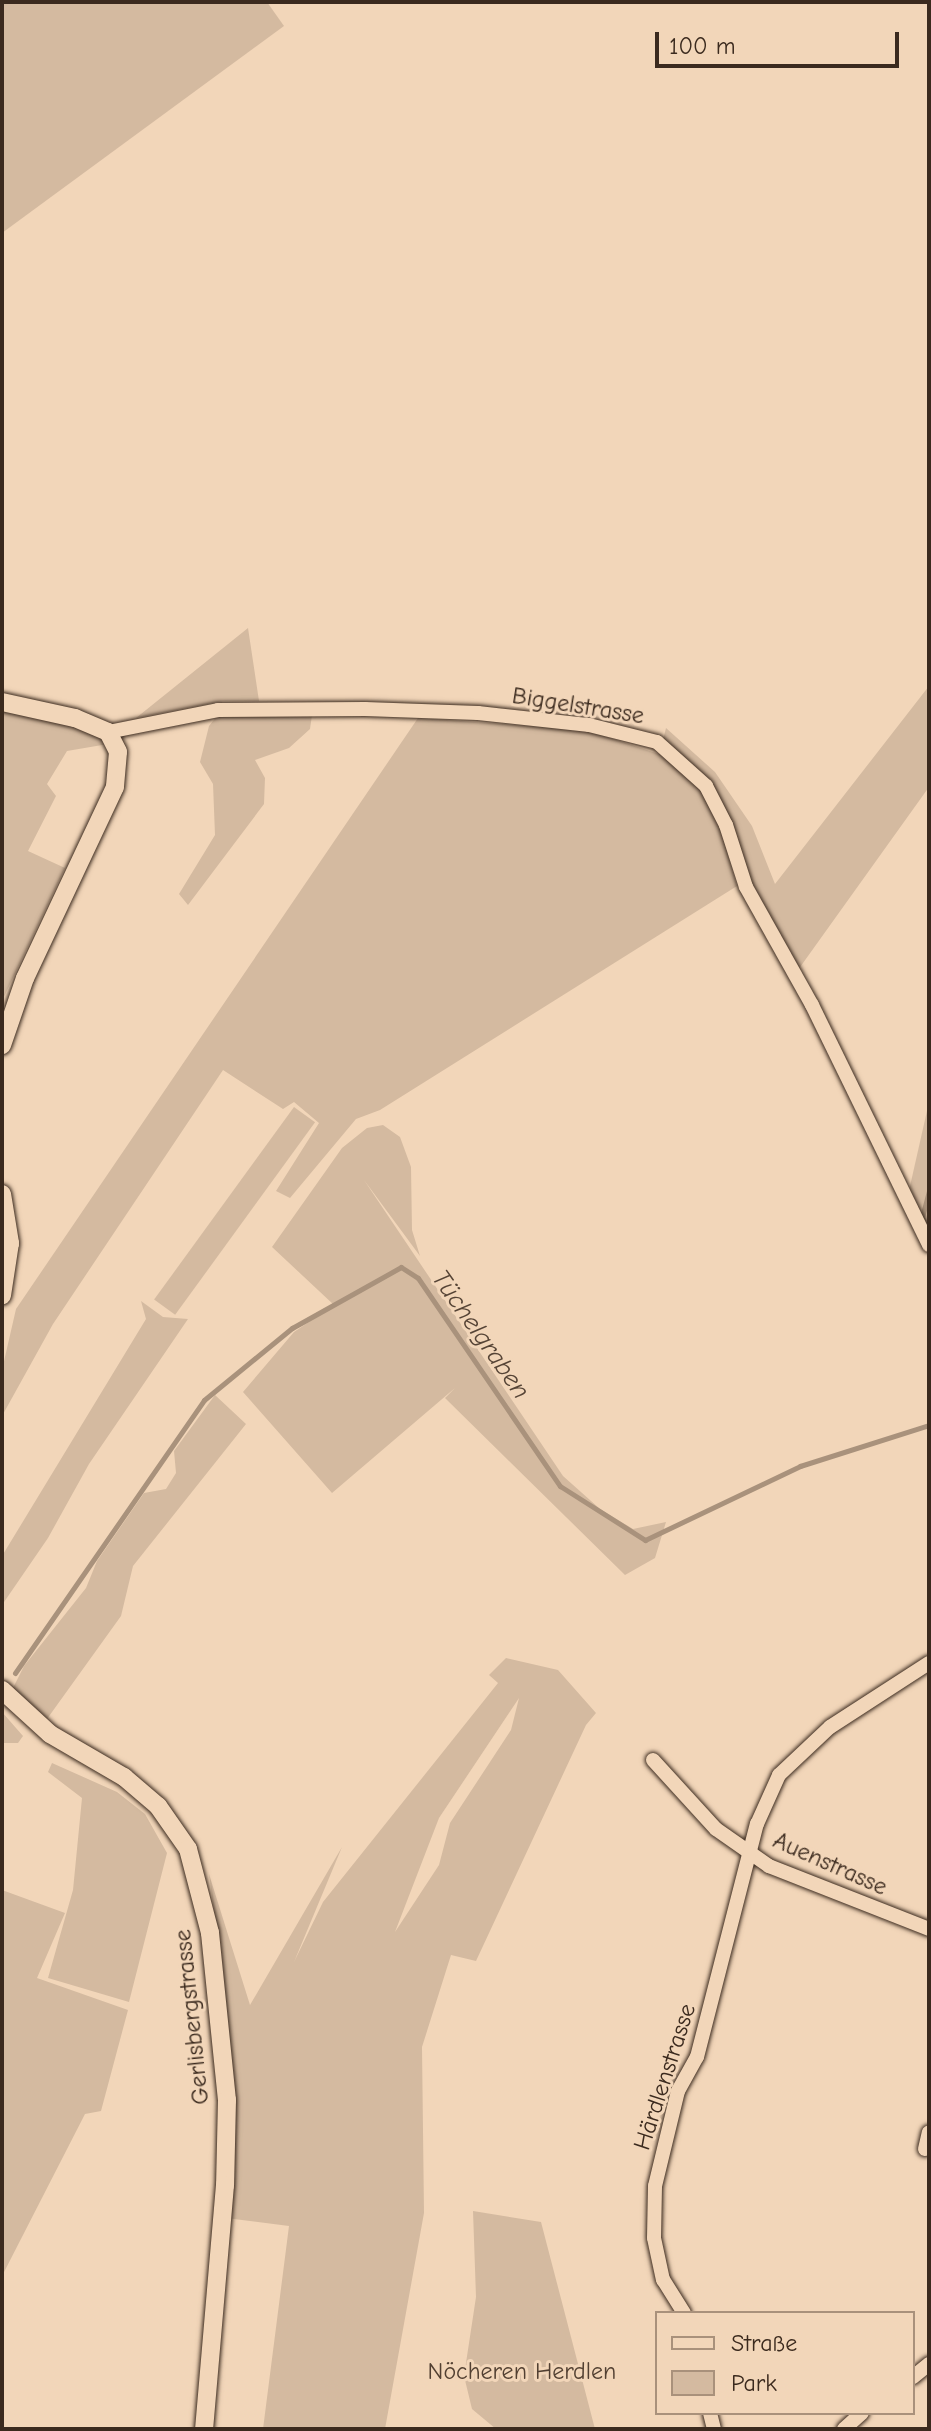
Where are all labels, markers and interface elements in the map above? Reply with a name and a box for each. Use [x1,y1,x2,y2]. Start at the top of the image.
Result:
scale bar [659,16,903,66]
text: 100 m [669,32,736,60]
street label: Biggelstrasse [510,681,646,731]
water label: Tüchelgraben [424,1264,536,1406]
street label: Auenstrasse [769,1826,891,1902]
street label: Gerlisbergstrasse [168,1928,216,2106]
street label: Härdlenstrasse [628,2000,702,2154]
legend [655,2311,915,2415]
text: Straße [731,2329,797,2357]
park label: Nöcheren Herdlen [428,2358,616,2386]
text: Park [731,2369,777,2397]

